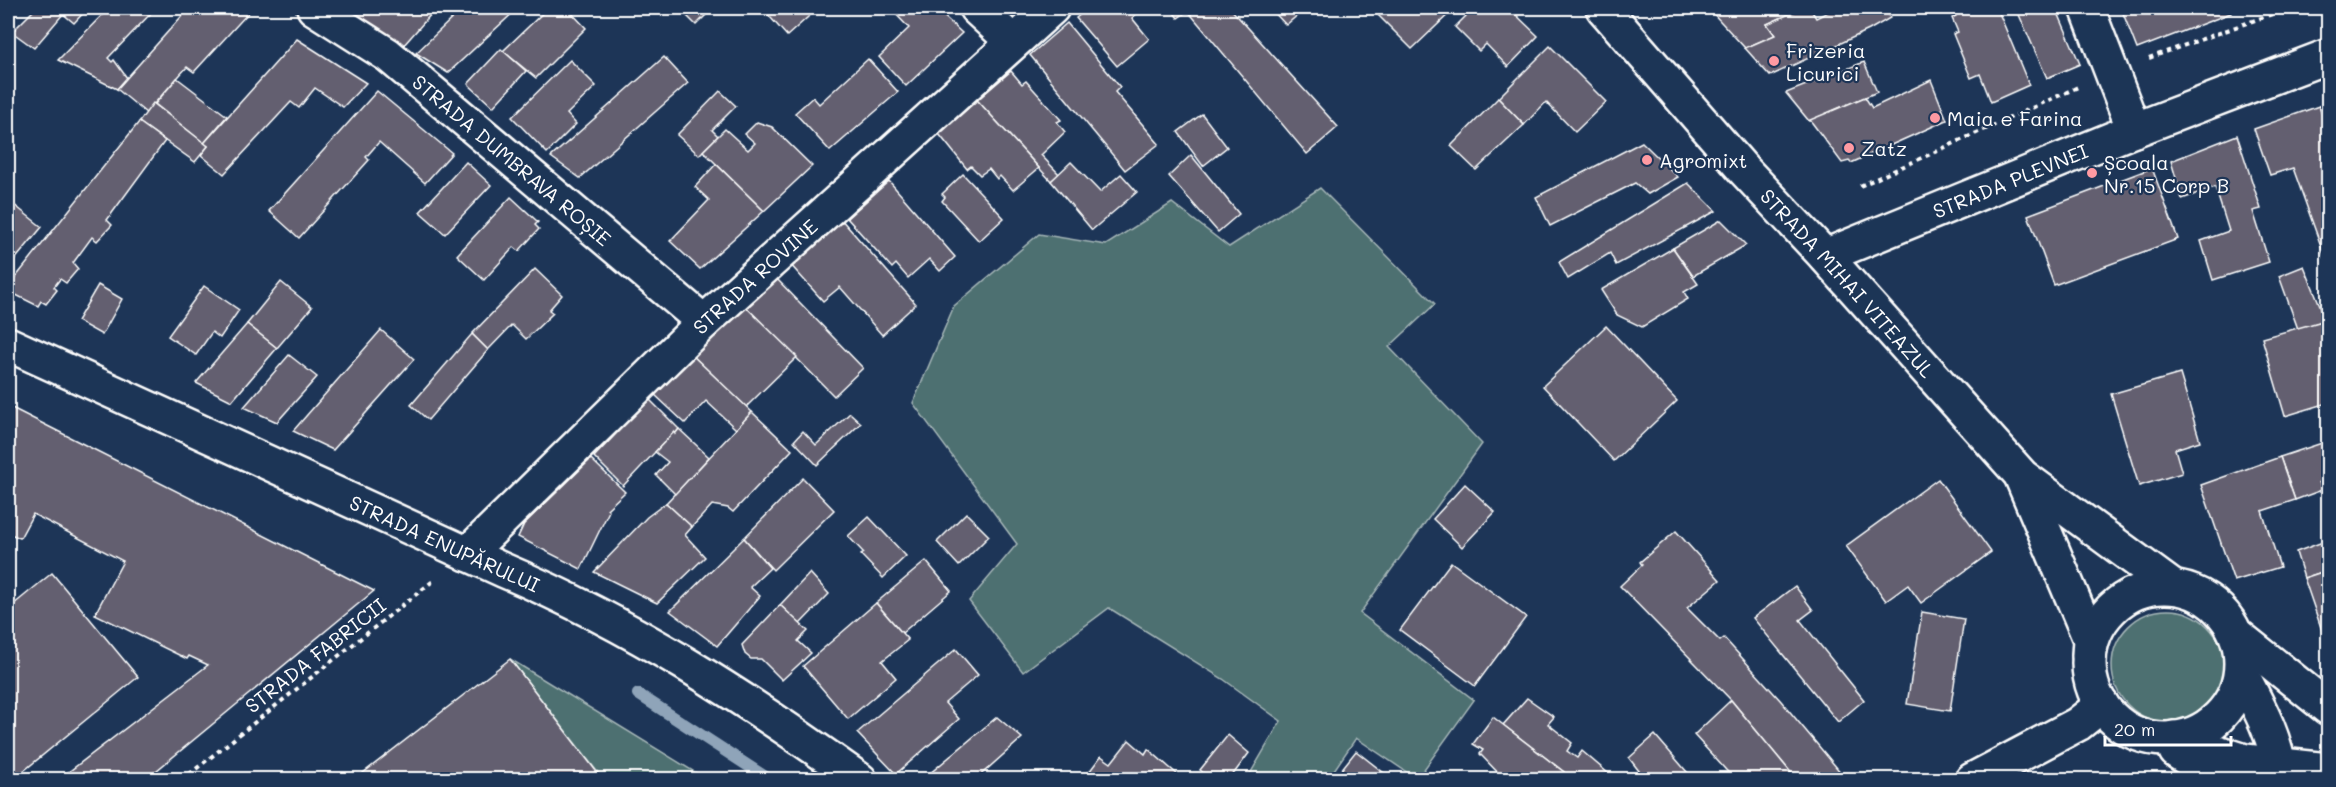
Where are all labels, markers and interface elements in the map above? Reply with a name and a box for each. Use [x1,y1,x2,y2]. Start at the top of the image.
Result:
place label: Frizeria Licurici [1786,37,1865,86]
marker: Frizeria Licurici [1767,54,1781,68]
street label: STRADA DUMBRAVA ROȘIE [407,68,617,251]
place label: Maia e Farina [1947,105,2083,131]
marker: Maia e Farina [1928,111,1942,125]
place label: Zatz [1861,135,1907,161]
street label: STRADA PLEVNEI [1929,137,2092,224]
marker: Zatz [1842,141,1856,155]
place label: Agromixt [1659,147,1747,173]
place label: Școala Nr.15 Corp B [2104,149,2229,198]
marker: Agromixt [1640,153,1654,167]
marker: Școala Nr.15 Corp B [2085,166,2099,180]
street label: STRADA MIHAI VITEAZUL [1755,183,1941,383]
street label: STRADA ROVINE [687,213,823,339]
street label: STRADA ENUPĂRULUI [346,489,544,598]
street label: STRADA FABRICII [239,592,391,718]
scale bar [2105,709,2231,747]
text: 20 m [2114,717,2155,741]

